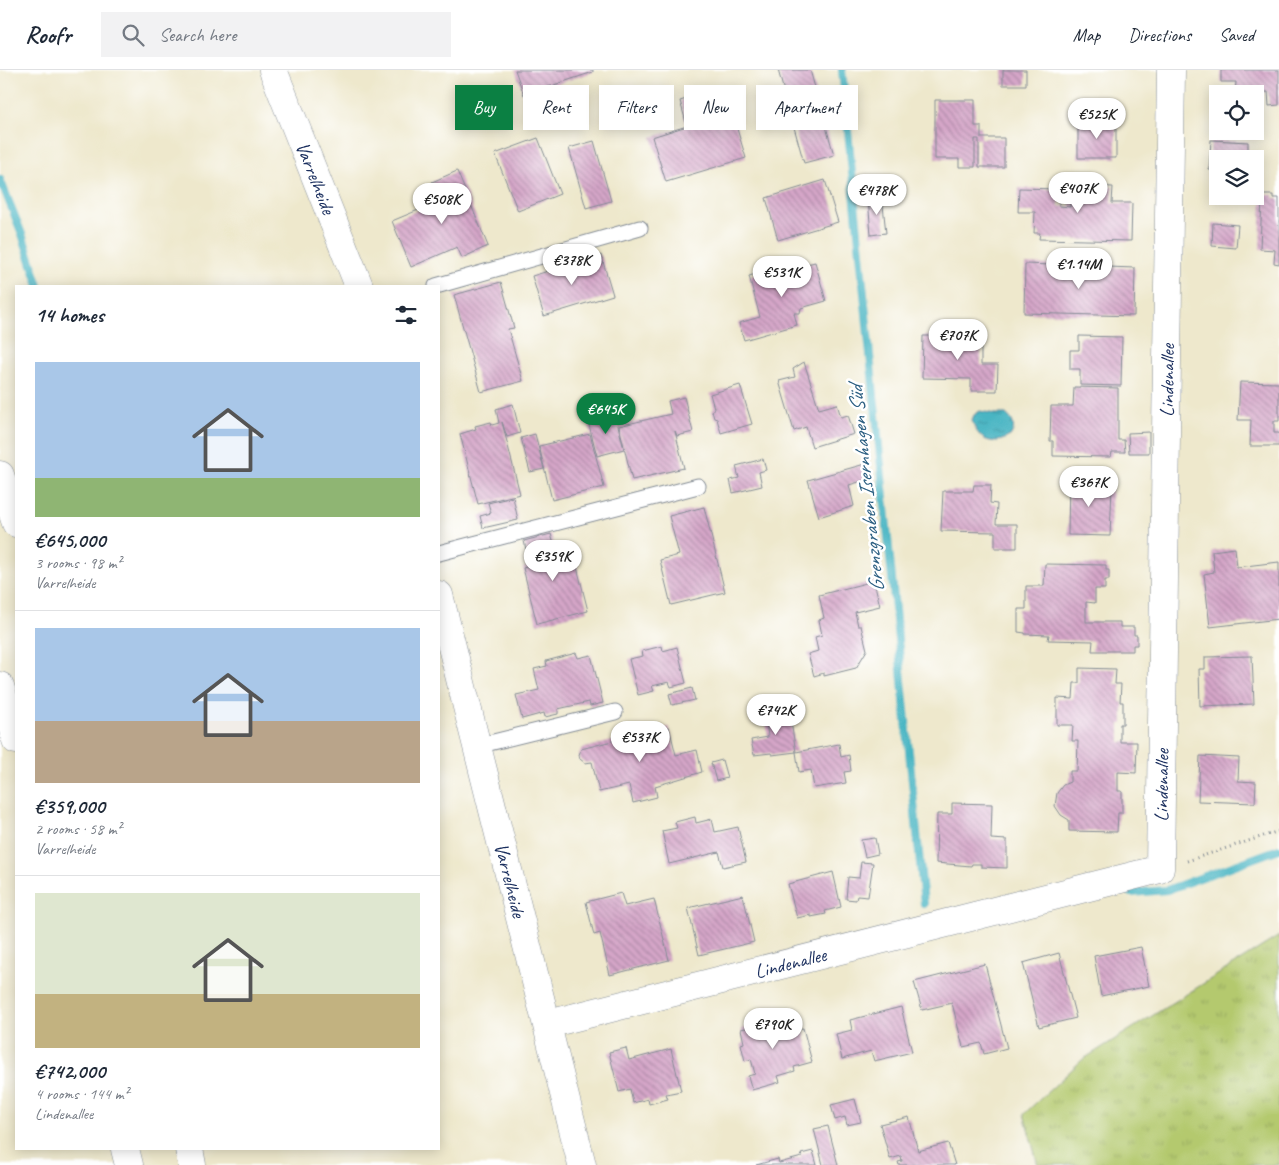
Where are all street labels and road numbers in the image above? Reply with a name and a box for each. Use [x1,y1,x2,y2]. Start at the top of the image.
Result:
street label: Varrelheide [290,138,342,219]
street label: Lindenallee [1154,342,1180,417]
street label: Lindenallee [1149,747,1175,822]
street label: Varrelheide [489,840,532,922]
street label: Lindenallee [752,942,830,984]

